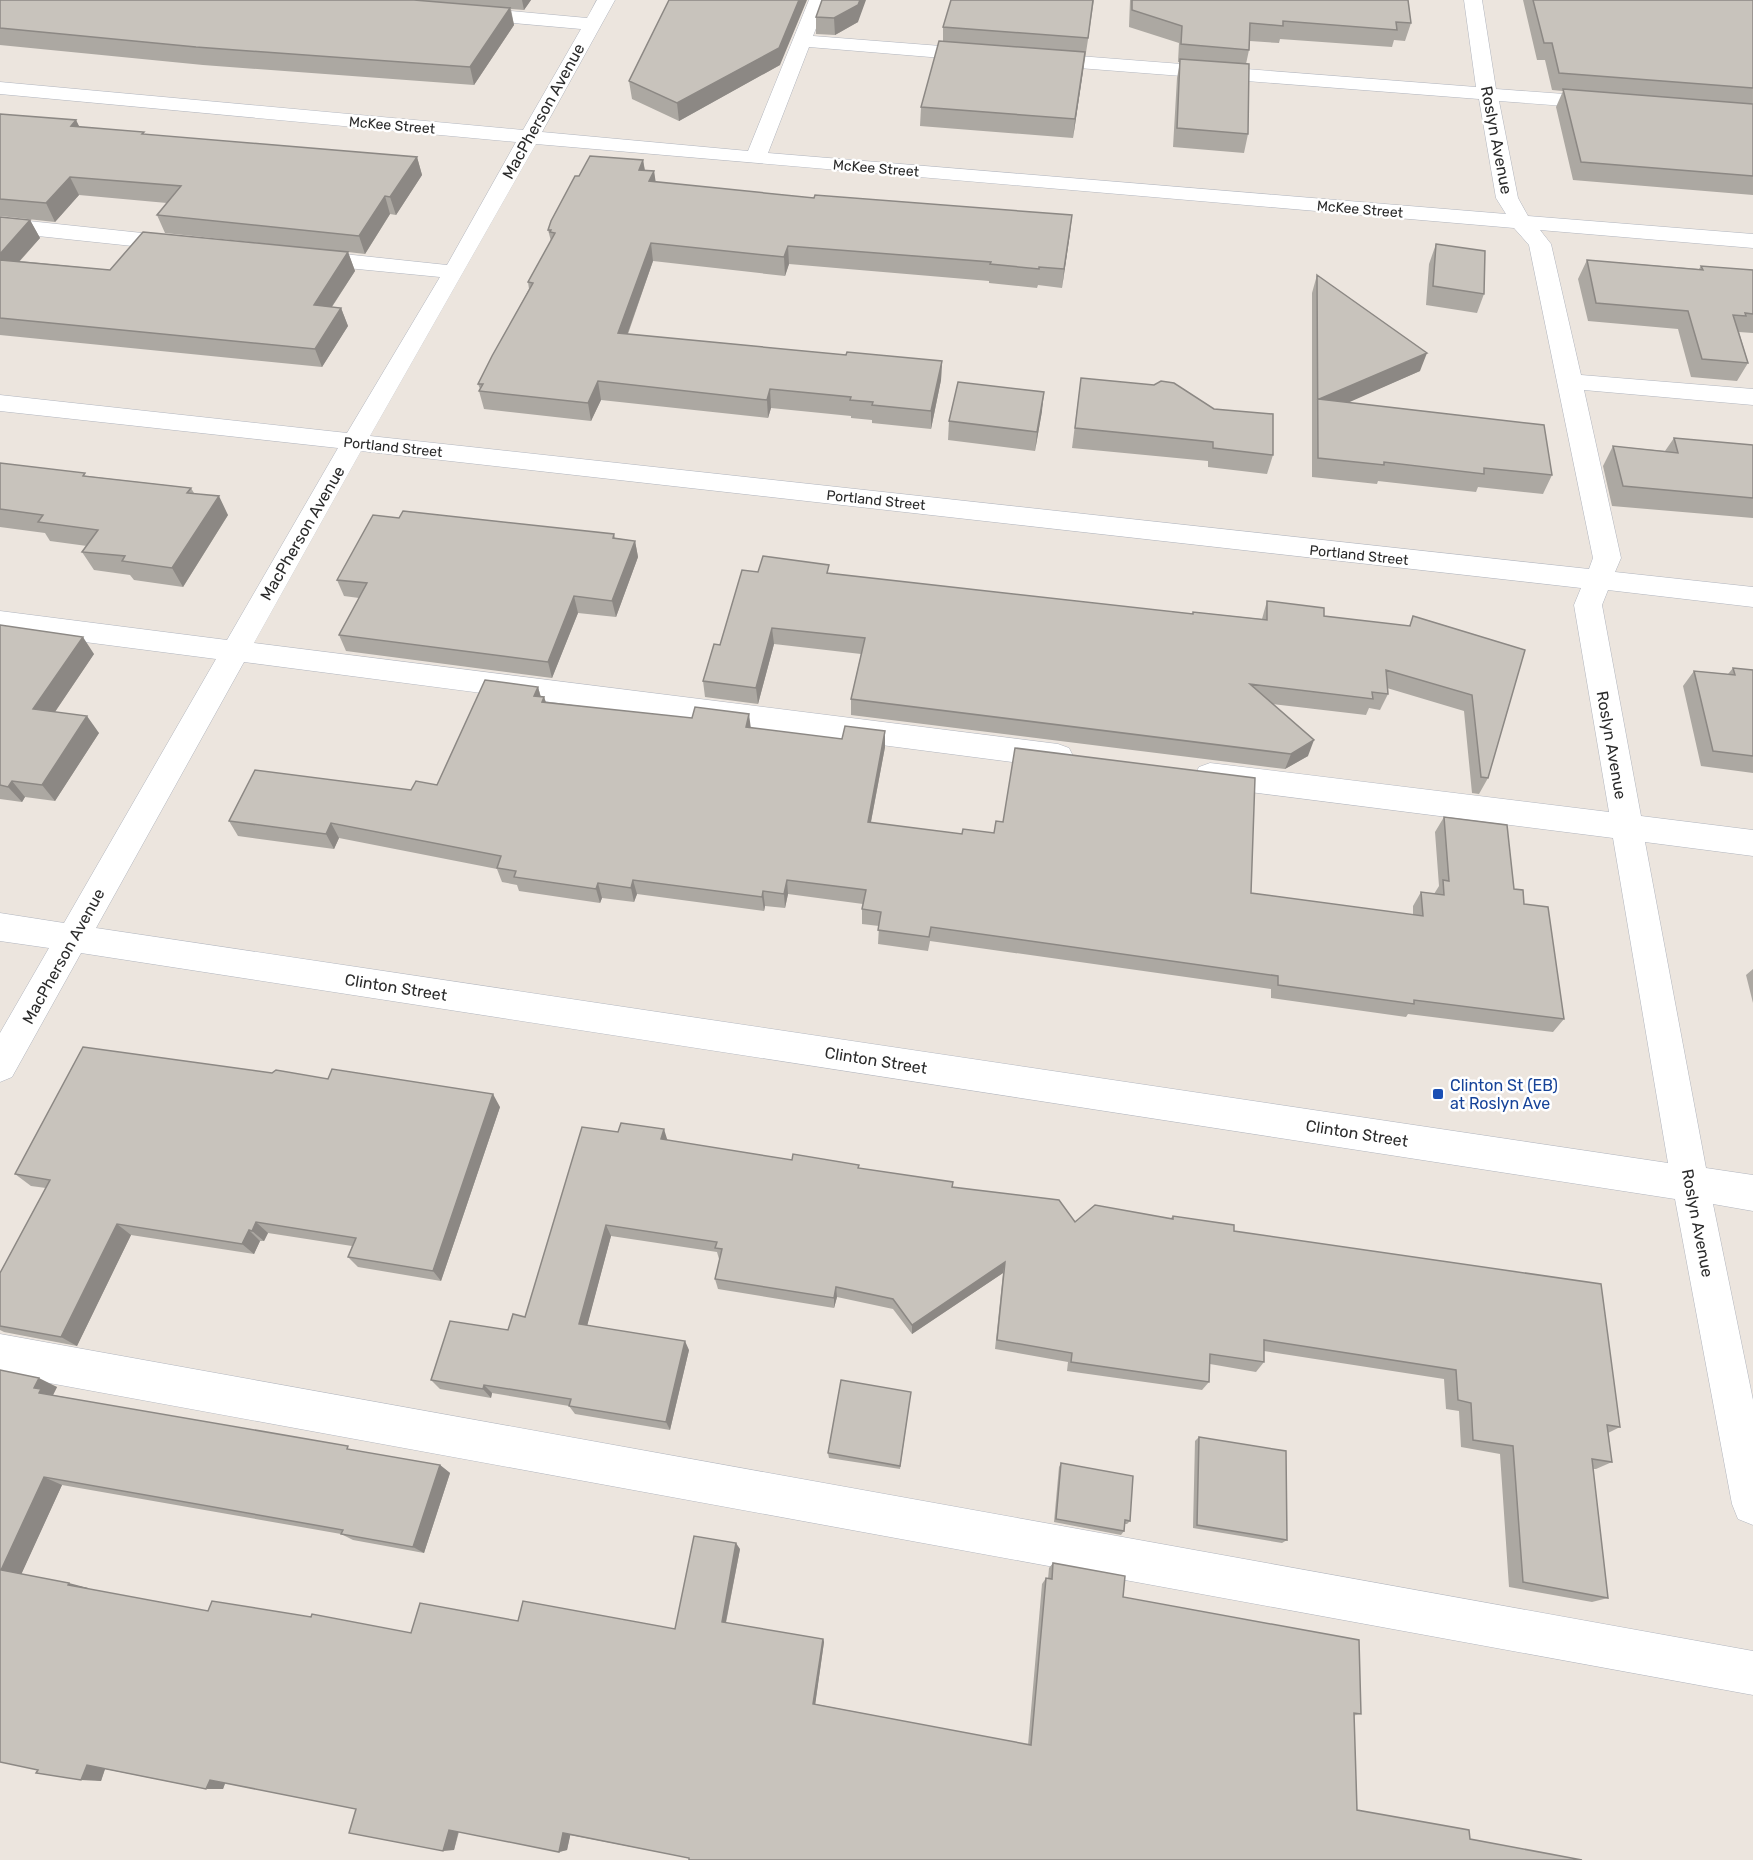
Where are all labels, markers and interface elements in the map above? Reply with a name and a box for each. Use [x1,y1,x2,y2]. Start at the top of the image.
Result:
street label: MacPherson Avenue [498,40,589,182]
street label: Roslyn Avenue [1477,84,1516,196]
street label: McKee Street [348,113,436,138]
street label: McKee Street [832,156,920,181]
street label: McKee Street [1316,197,1404,222]
street label: Portland Street [343,434,444,461]
street label: MacPherson Avenue [256,463,349,604]
street label: Portland Street [826,487,927,514]
street label: Portland Street [1309,542,1410,569]
street label: Roslyn Avenue [1593,689,1630,801]
street label: MacPherson Avenue [18,885,109,1027]
street label: Clinton Street [343,970,448,1005]
street label: Clinton Street [823,1043,928,1078]
place label: Clinton St (EB) at Roslyn Ave [1450,1076,1558,1113]
marker: Clinton St (EB) at Roslyn Ave [1431,1087,1445,1101]
street label: Clinton Street [1304,1116,1409,1151]
street label: Roslyn Avenue [1678,1167,1717,1279]

